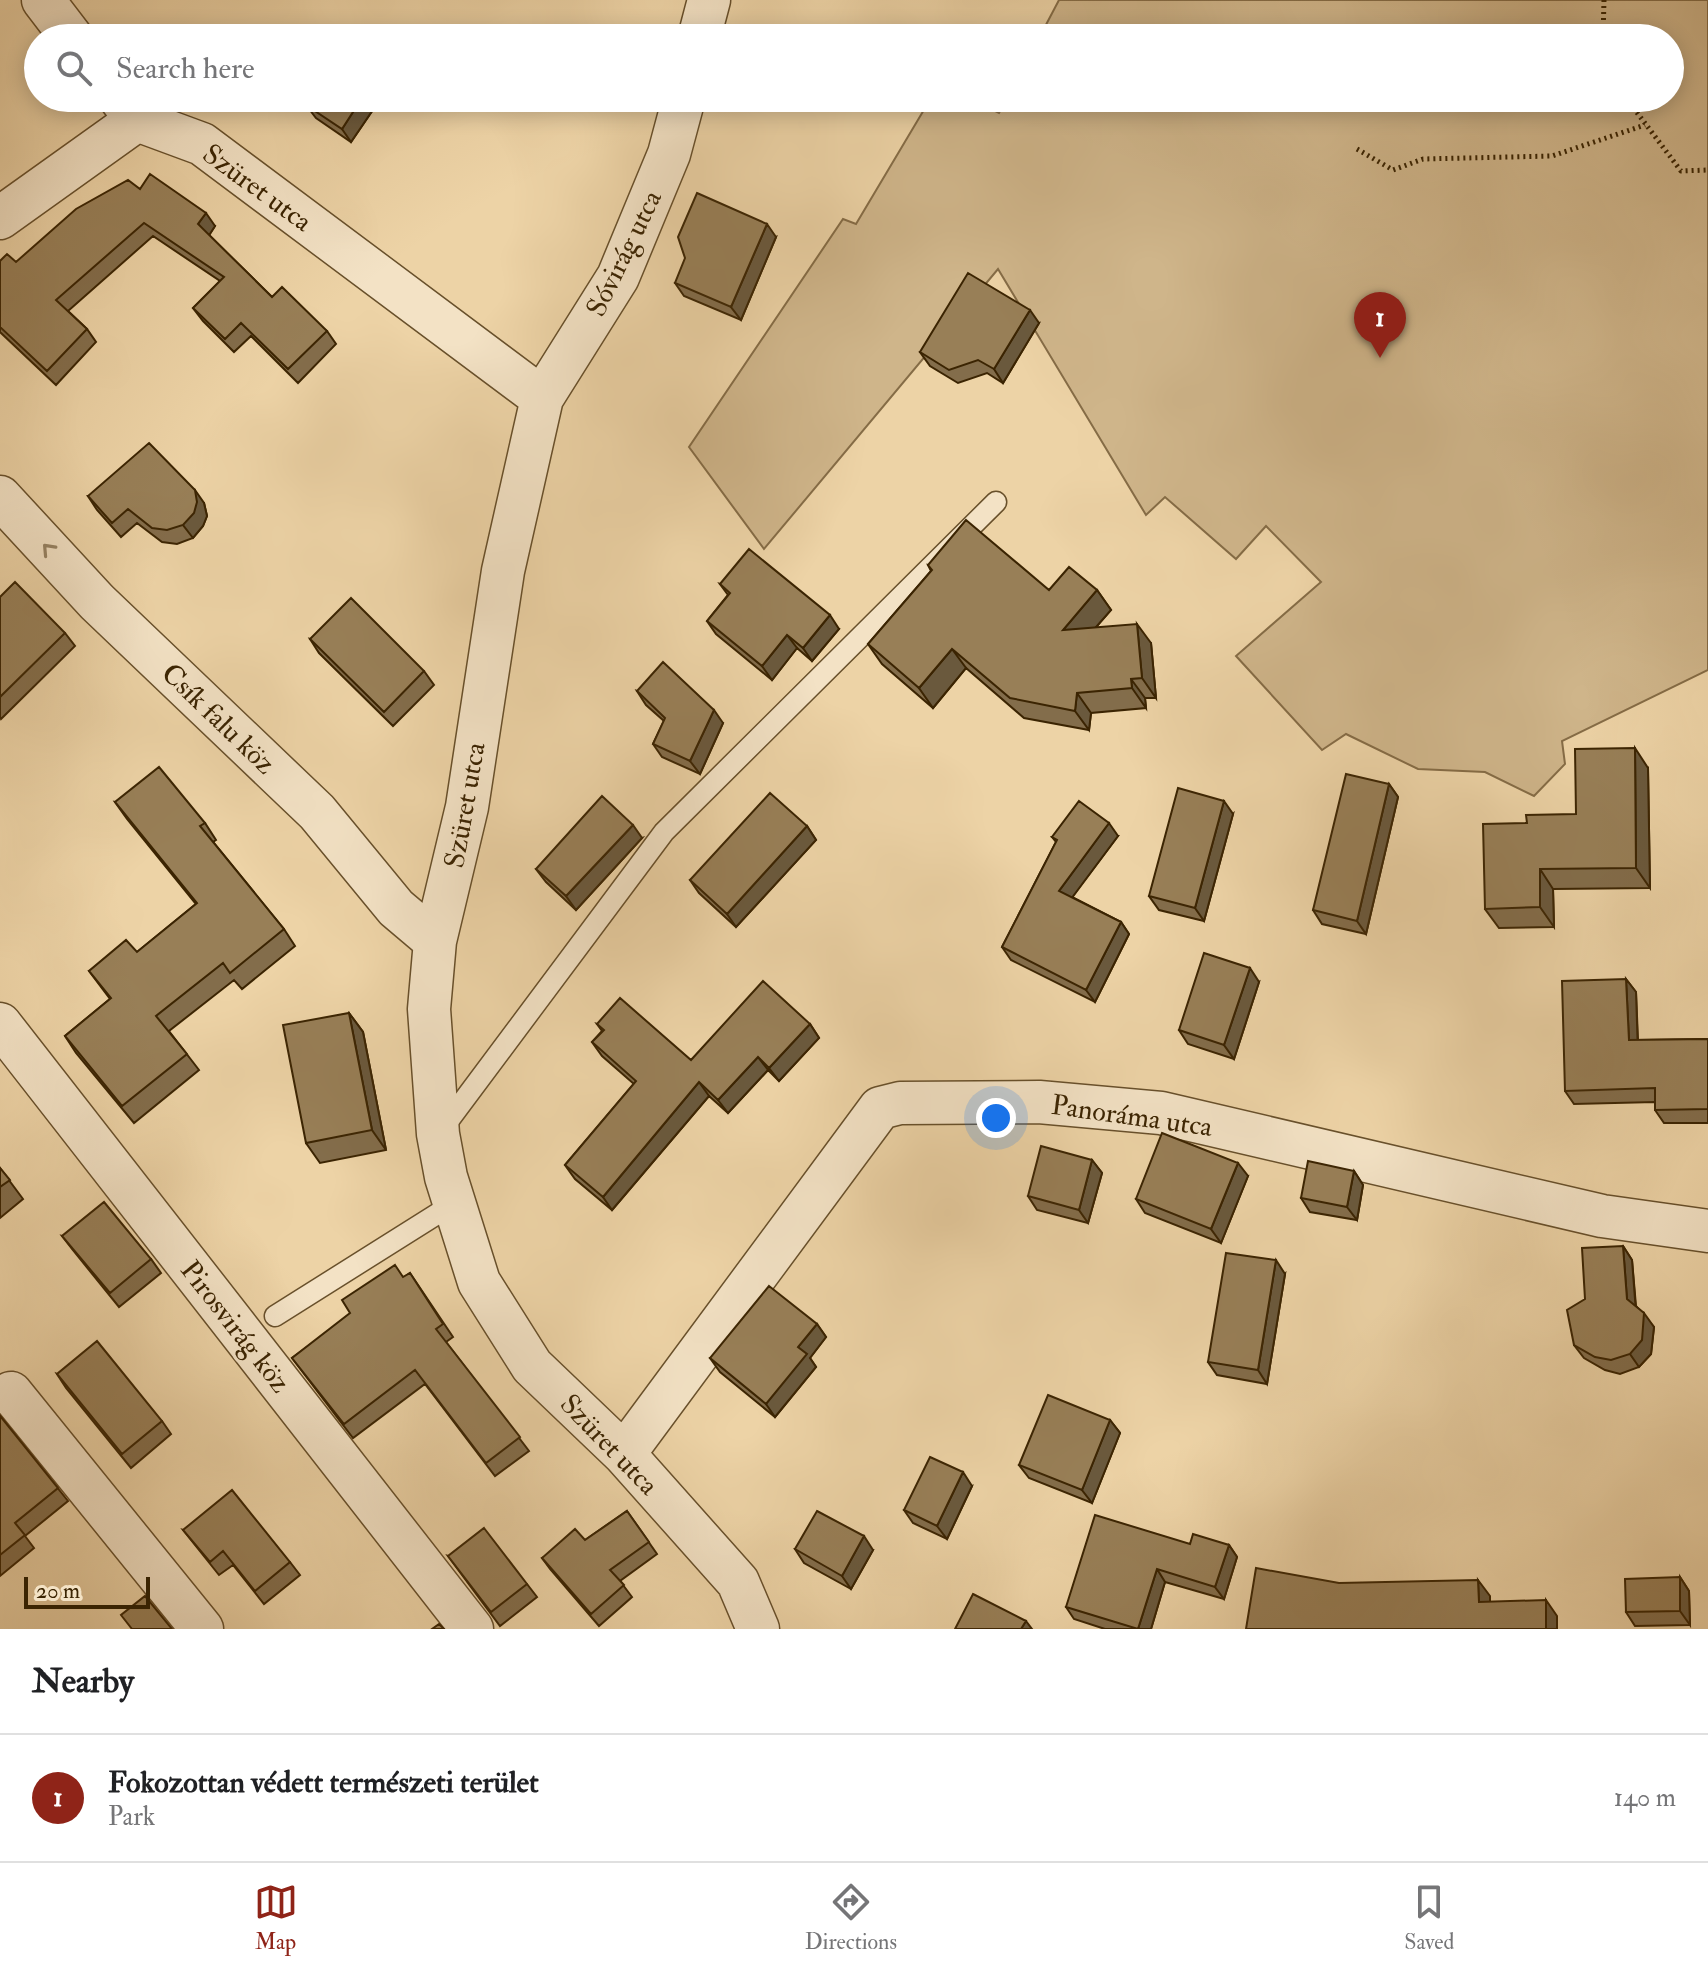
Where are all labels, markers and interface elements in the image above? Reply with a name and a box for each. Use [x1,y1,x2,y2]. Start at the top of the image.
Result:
search box [24,24,1684,112]
icon: search [52,46,96,90]
text: Search here [116,50,255,87]
street label: Szüret utca [196,137,319,240]
street label: Sóvirág utca [579,184,670,323]
pin: 1 [1354,292,1406,358]
one-way arrow [43,544,58,558]
street label: Csík falu köz [154,656,283,782]
street label: Szüret utca [437,739,494,871]
street label: Panoráma utca [1049,1088,1215,1145]
your location [976,1098,1016,1138]
street label: Pirosvirág köz [172,1254,298,1400]
street label: Szüret utca [552,1387,666,1503]
scale bar [24,1573,150,1609]
text: 20 m [36,1577,80,1605]
text: Nearby [32,1660,134,1703]
text: Fokozottan védett természeti terület [108,1764,539,1801]
text: 1 [53,1782,63,1814]
text: 140 m [1614,1782,1676,1814]
text: Park [108,1801,155,1833]
tab: Map [254,1880,298,1956]
tab: Directions [805,1880,897,1956]
tab: Saved [1404,1880,1454,1956]

